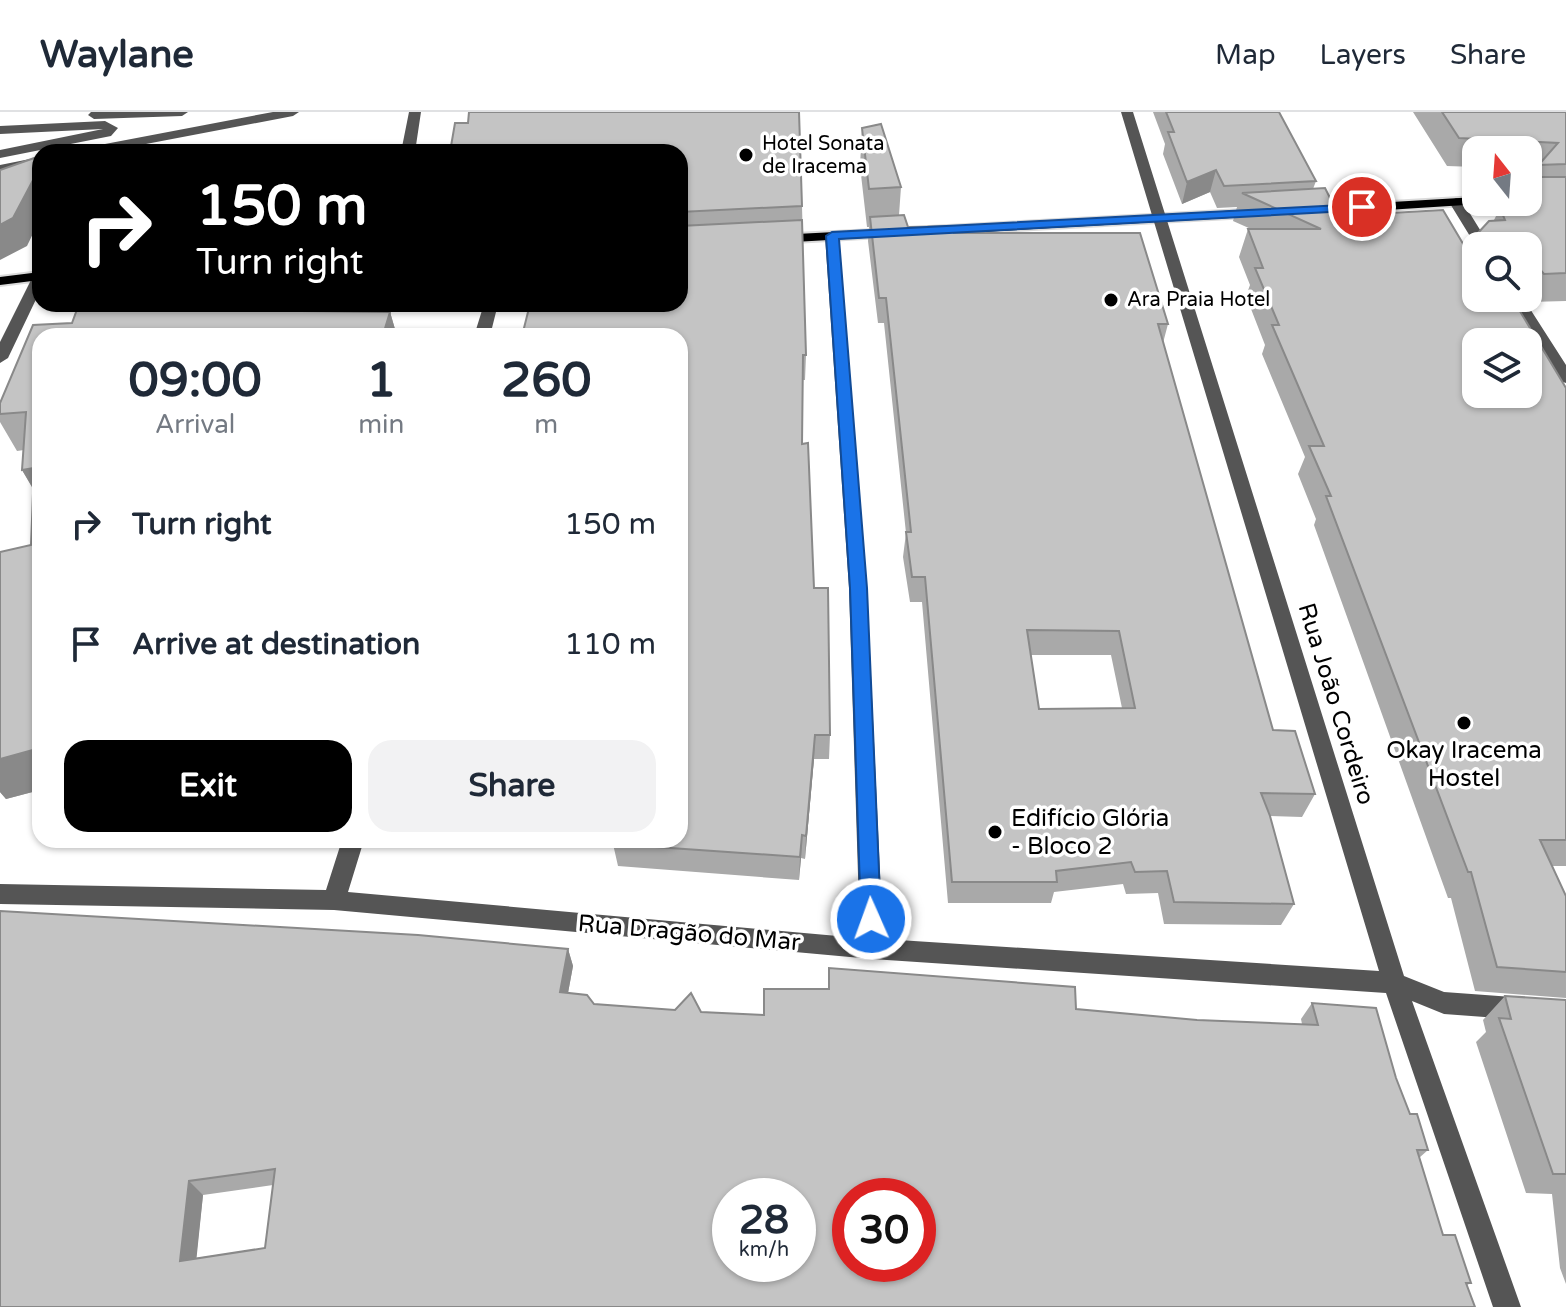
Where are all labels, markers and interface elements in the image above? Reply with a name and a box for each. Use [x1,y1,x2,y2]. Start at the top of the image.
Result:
text: Waylane [40,32,194,78]
text: Map [1215,38,1276,72]
text: Layers [1320,38,1406,72]
text: Share [1450,38,1526,72]
place label: Hotel Sonata de Iracema [762,132,884,179]
north arrow [1462,136,1542,216]
map controls [1462,136,1542,408]
marker: Hotel Sonata de Iracema [737,146,755,164]
text: 150 m [196,173,367,240]
pin [1328,173,1396,241]
icon: right [64,176,168,280]
icon: arrive [1340,185,1384,229]
button: search [1462,232,1542,312]
text: Turn right [196,241,363,284]
place label: Ara Praia Hotel [1127,288,1270,312]
marker: Ara Praia Hotel [1102,291,1120,309]
button: layers [1462,328,1542,408]
text: 09:00 [129,352,262,410]
text: 1 [366,352,396,410]
text: 260 [501,352,591,410]
text: Arrival [155,409,235,440]
text: min [358,409,404,440]
text: m [534,409,558,440]
icon: right [64,502,108,546]
text: Turn right [132,506,272,543]
text: 150 m [564,506,656,543]
street label: Rua João Cordeiro [1292,600,1380,808]
icon: arrive [64,622,108,666]
text: Arrive at destination [132,626,420,663]
text: 110 m [564,626,656,663]
marker: Okay Iracema Hostel [1455,714,1473,732]
place label: Okay Iracema Hostel [1386,736,1542,793]
button: Exit [64,740,352,832]
button: Share [368,740,656,832]
place label: Edifício Glória - Bloco 2 [1011,804,1169,861]
marker: Edifício Glória - Bloco 2 [986,823,1004,841]
position arrow [829,877,913,961]
street label: Rua Dragão do Mar [577,909,802,957]
speed limit sign: 30 [832,1178,936,1282]
text: 28 [739,1196,789,1244]
text: km/h [739,1238,789,1262]

